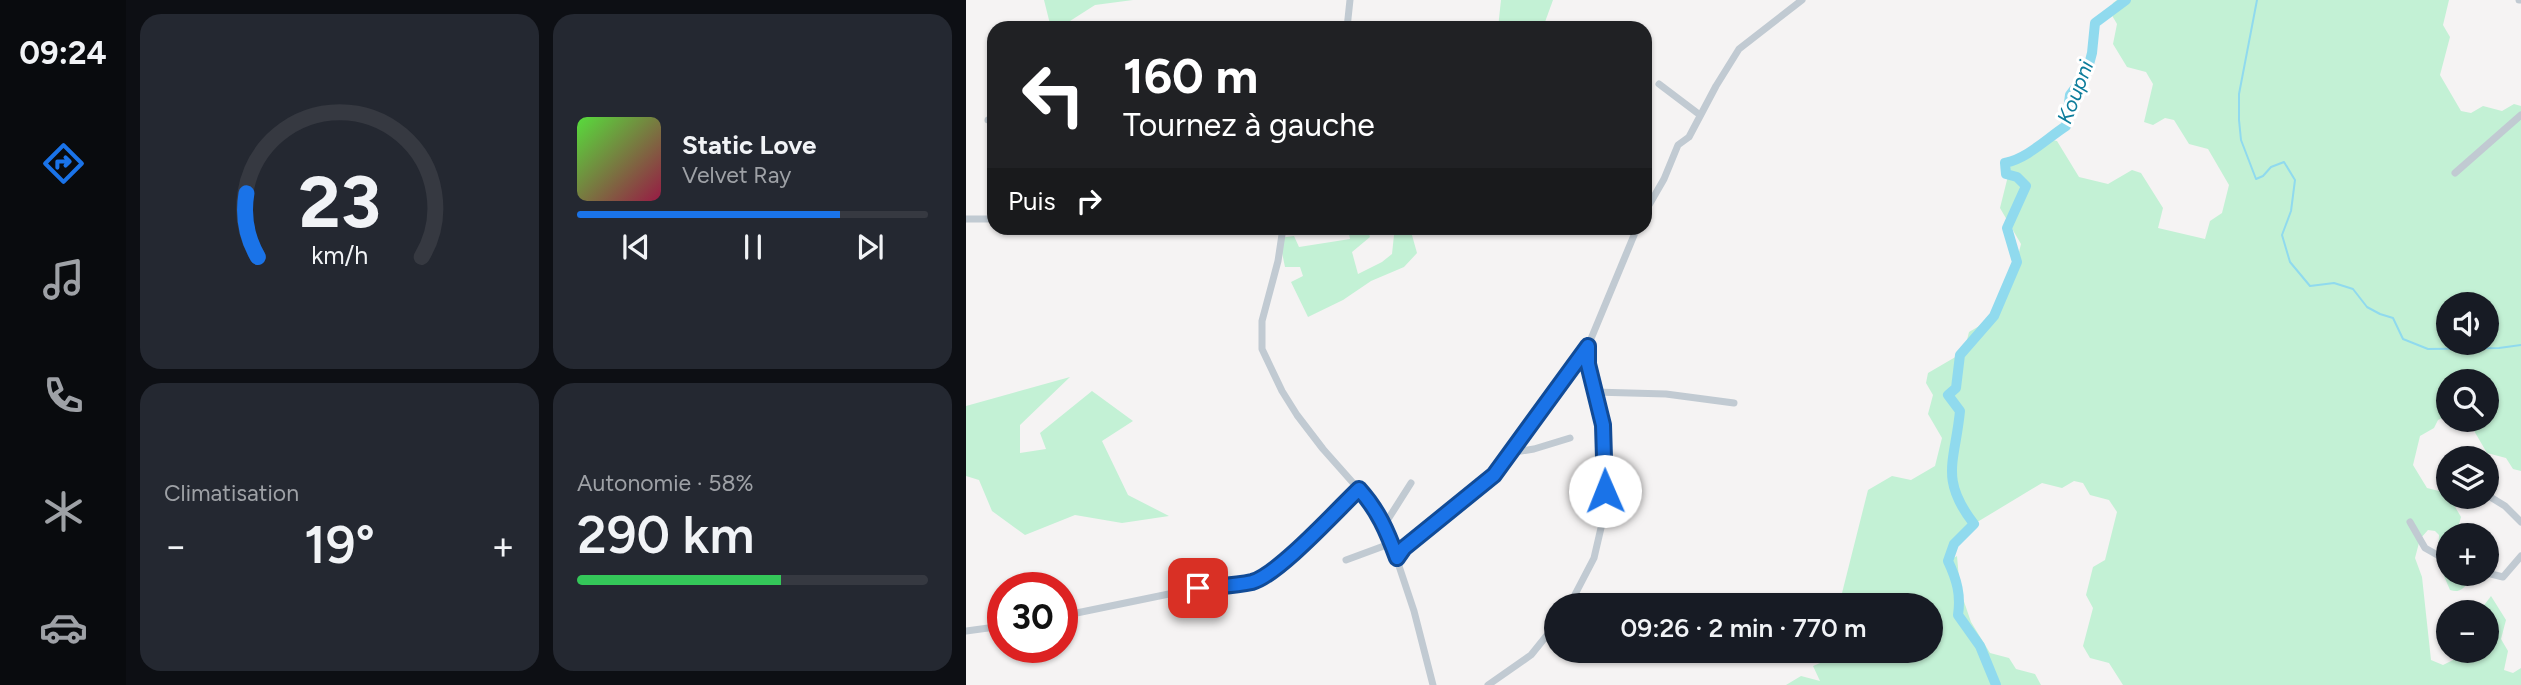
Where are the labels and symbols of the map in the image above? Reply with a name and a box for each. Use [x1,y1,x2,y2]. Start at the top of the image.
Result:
water label: Koupni [2052,57,2098,127]
position arrow [1568,454,1642,528]
pin [1168,558,1228,618]
speed limit sign: 30 [987,572,1078,663]

